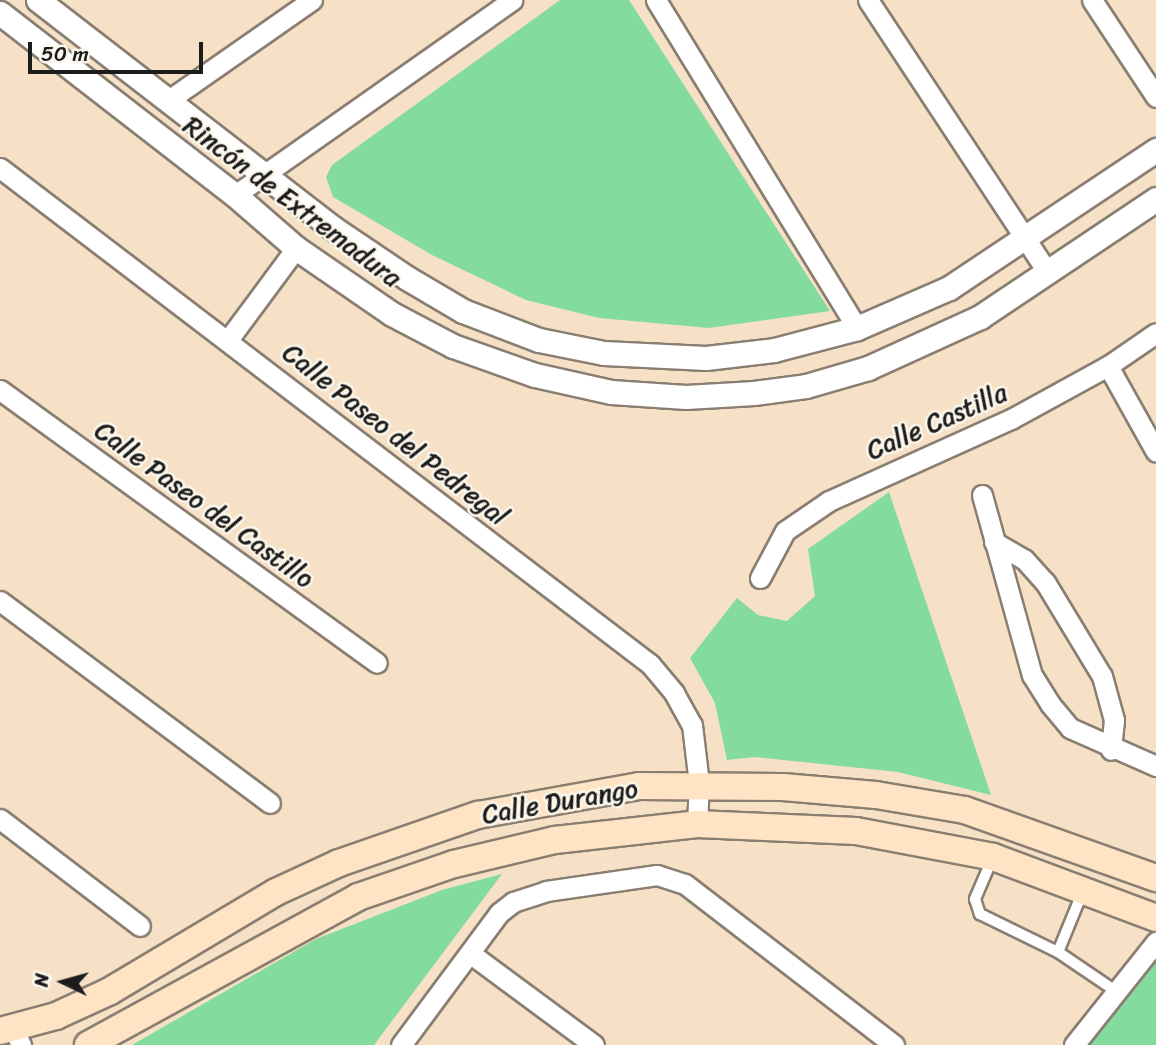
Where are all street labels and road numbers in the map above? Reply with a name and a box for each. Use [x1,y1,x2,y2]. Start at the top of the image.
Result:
street label: Rincón de Extremadura [177,110,407,294]
street label: Calle Paseo del Pedregal [275,337,515,533]
street label: Calle Castilla [861,377,1013,467]
street label: Calle Paseo del Castillo [87,414,321,596]
street label: Calle Durango [480,773,640,831]

